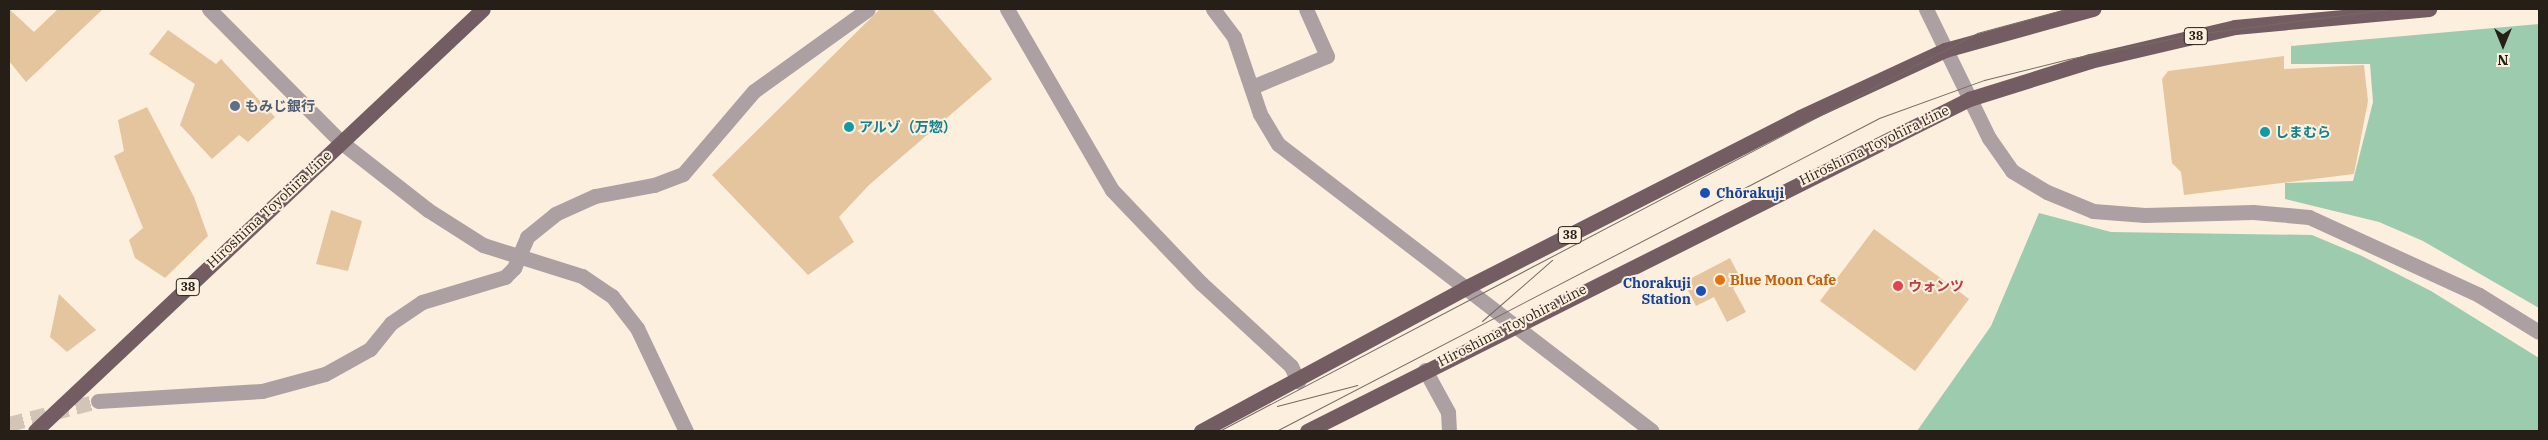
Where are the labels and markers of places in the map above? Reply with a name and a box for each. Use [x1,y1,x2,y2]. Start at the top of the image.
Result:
place label: もみじ銀行 [245,98,315,114]
marker: もみじ銀行 [229,100,241,112]
place label: アルゾ（万惣） [859,119,957,135]
marker: アルゾ（万惣） [843,121,855,133]
place label: しまむら [2275,124,2331,140]
marker: しまむら [2259,126,2271,138]
place label: Chōrakuji [1716,185,1784,201]
marker: Chōrakuji [1698,186,1712,200]
place label: Blue Moon Cafe [1730,272,1836,288]
marker: Blue Moon Cafe [1714,274,1726,286]
place label: Chorakuji Station [1623,275,1691,308]
place label: ウォンツ [1908,278,1964,294]
marker: ウォンツ [1892,280,1904,292]
marker: Chorakuji Station [1695,285,1707,297]

